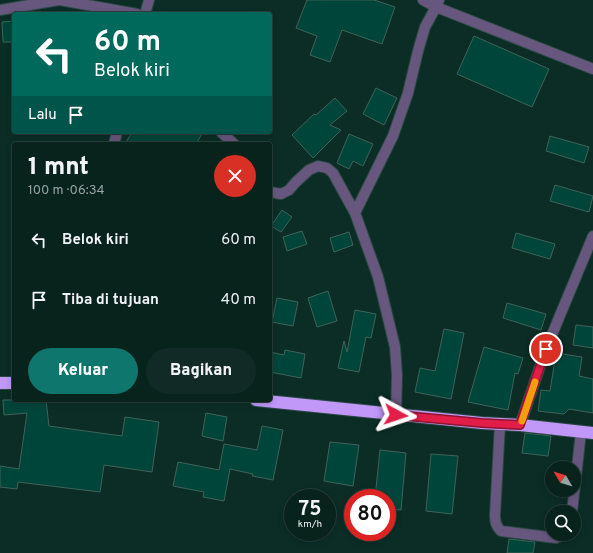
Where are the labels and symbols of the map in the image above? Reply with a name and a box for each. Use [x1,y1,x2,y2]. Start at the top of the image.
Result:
pin [529,332,563,366]
position arrow [375,394,417,436]
north arrow [545,461,581,497]
speed limit sign: 80 [344,489,396,541]

